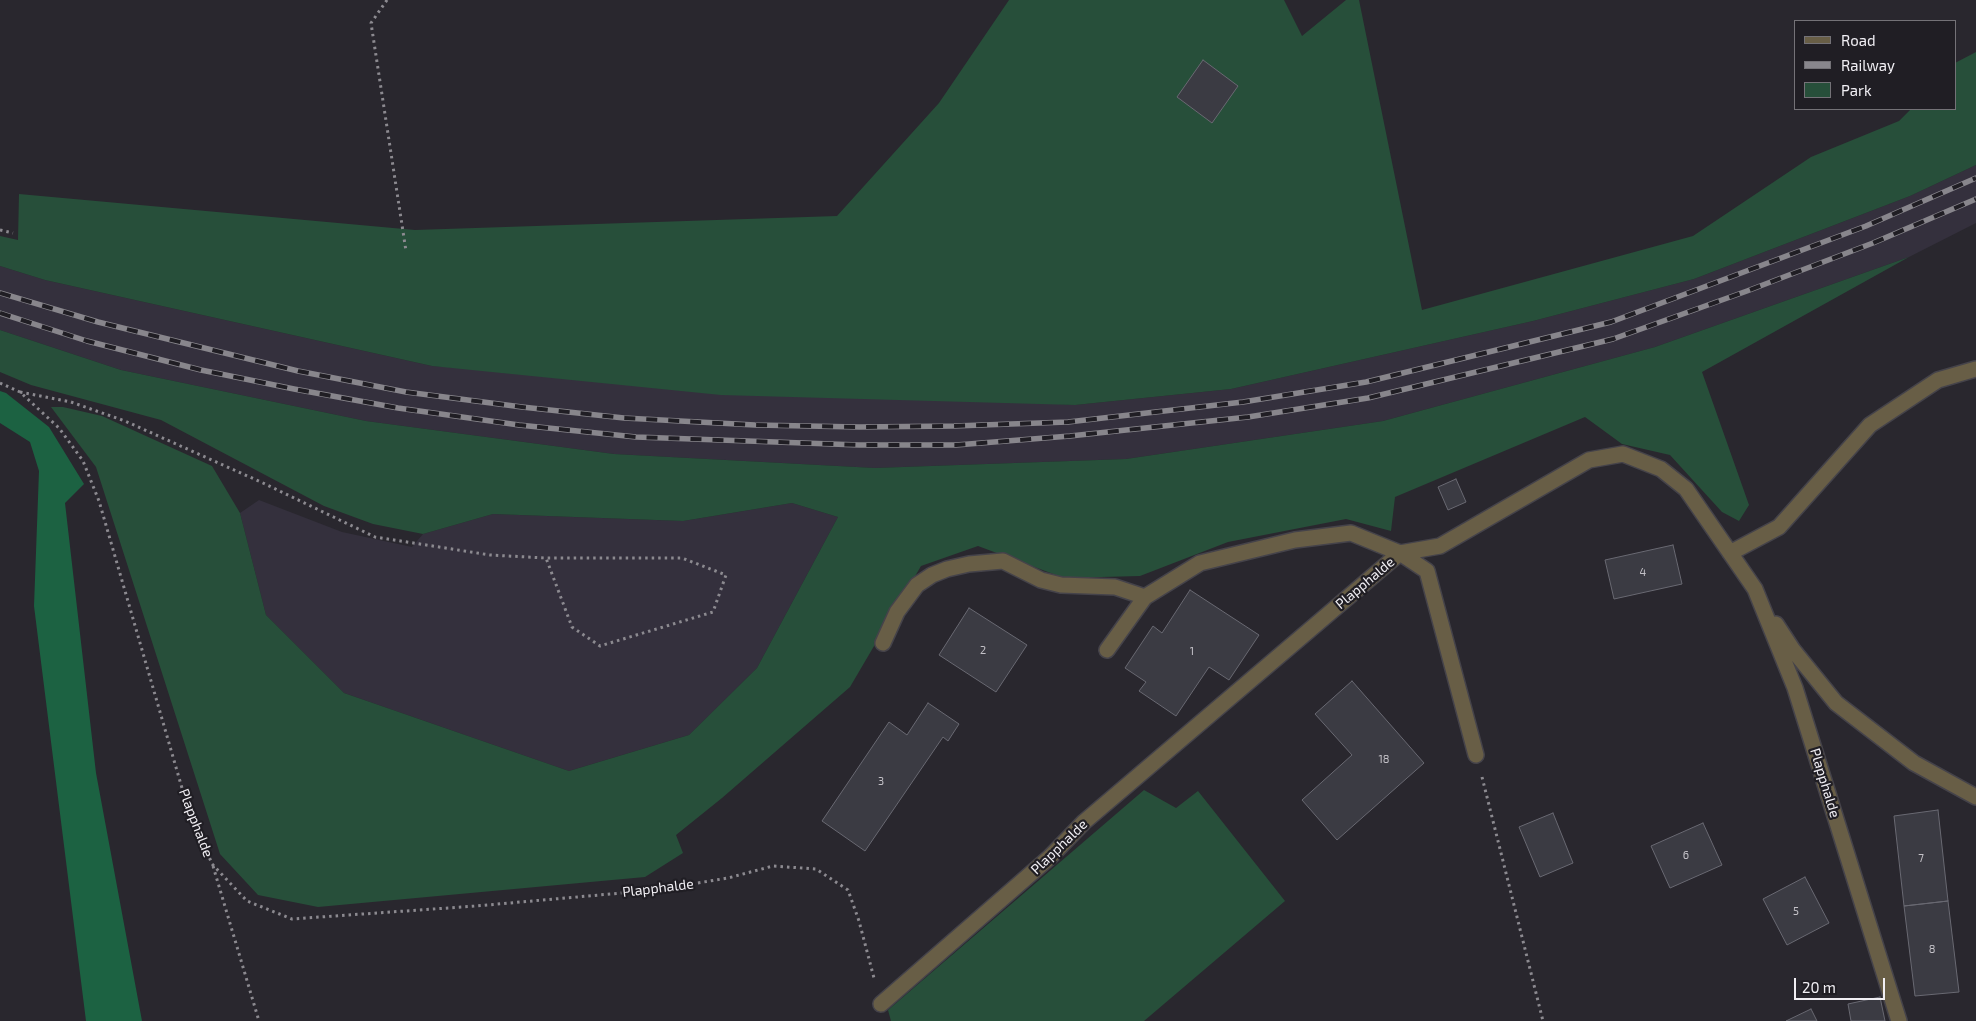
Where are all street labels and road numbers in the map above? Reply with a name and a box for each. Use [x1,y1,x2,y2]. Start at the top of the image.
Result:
street label: Plapphalde [1332,553,1398,613]
street label: Plapphalde [1806,746,1844,820]
street label: Plapphalde [175,786,217,860]
street label: Plapphalde [1027,816,1091,878]
street label: Plapphalde [621,875,695,901]

